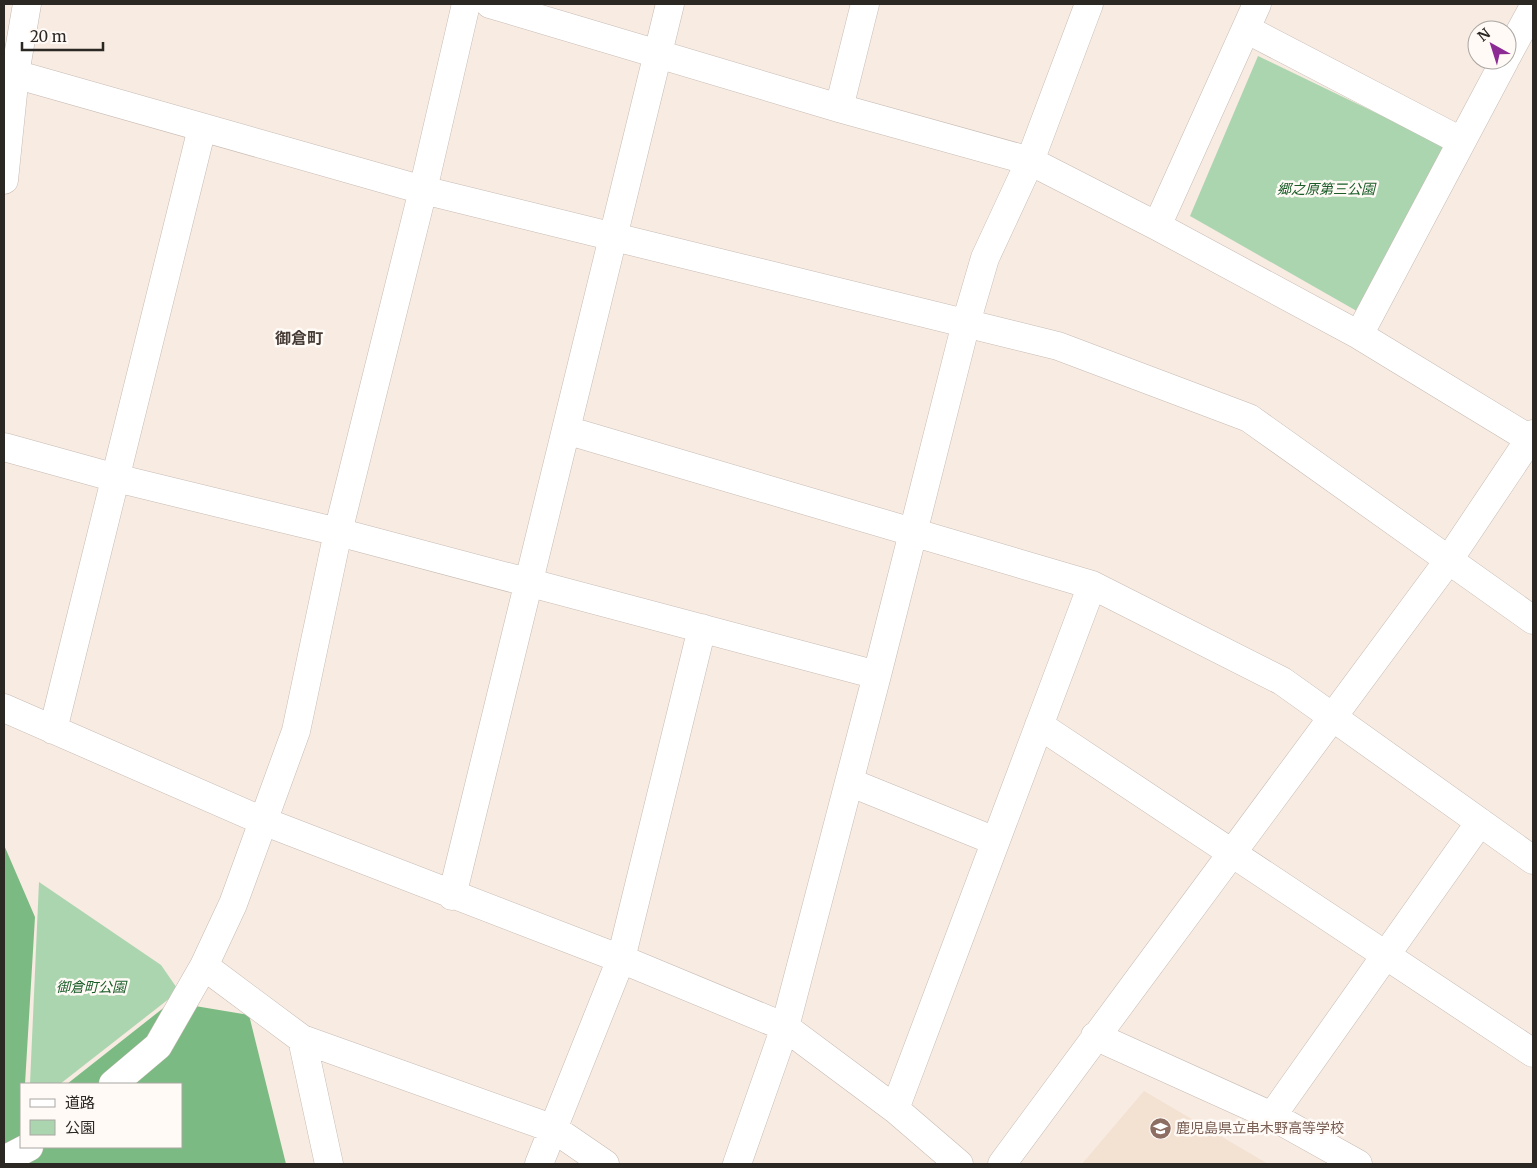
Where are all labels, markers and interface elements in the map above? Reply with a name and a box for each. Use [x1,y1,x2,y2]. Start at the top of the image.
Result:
scale bar [22,20,104,52]
north arrow [1467,20,1517,70]
text: N [1474,24,1494,45]
text: 20 m [30,27,67,46]
park label: 郷之原第三公園 [1277,180,1377,198]
district label: 御倉町 [275,328,323,348]
park label: 御倉町公園 [56,978,128,996]
legend [20,1083,182,1148]
text: 道路 [65,1093,95,1112]
school or university icon: 鹿児島県立串木野高等学校 [1148,1116,1172,1140]
text: 公園 [65,1118,95,1137]
place label: 鹿児島県立串木野高等学校 [1176,1119,1344,1137]

